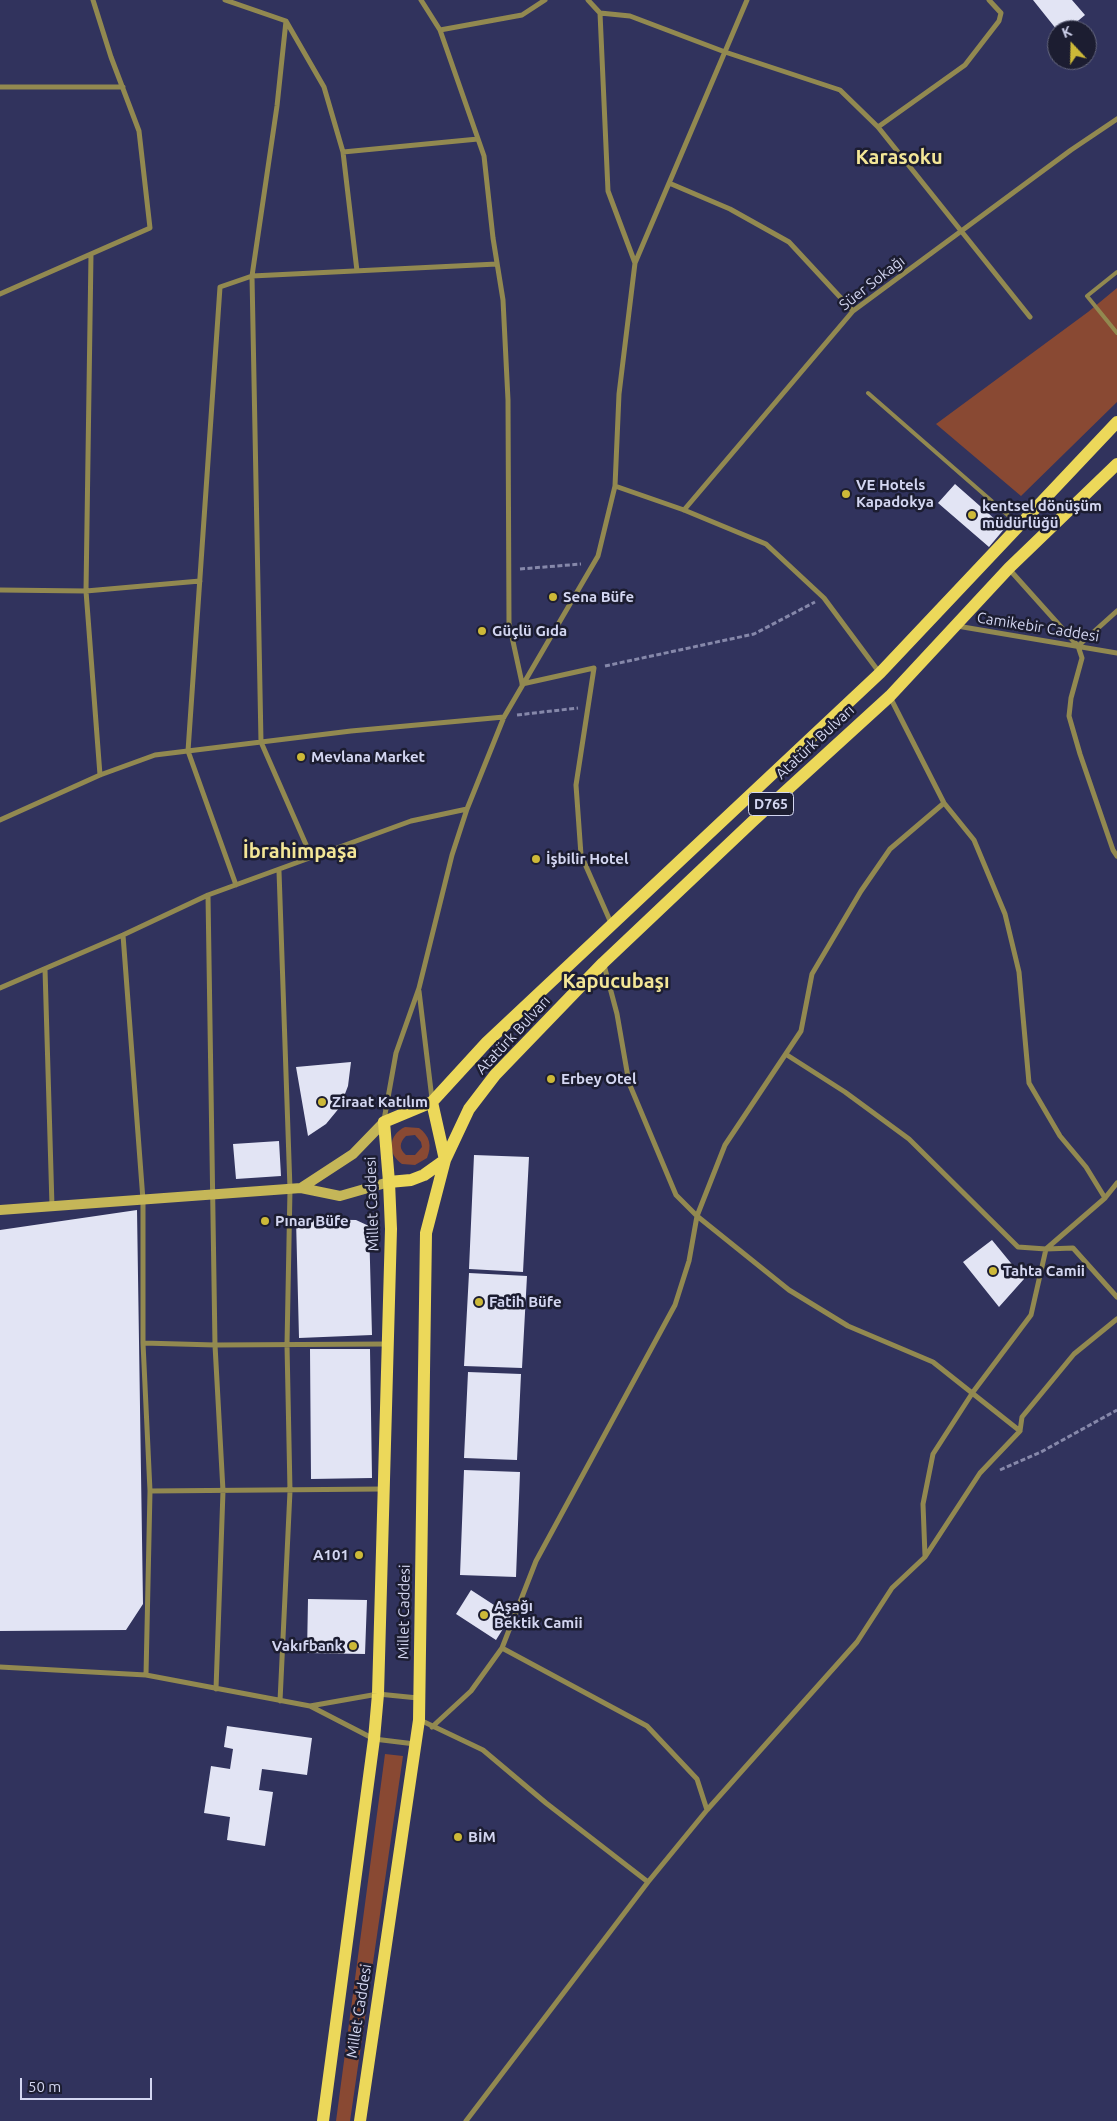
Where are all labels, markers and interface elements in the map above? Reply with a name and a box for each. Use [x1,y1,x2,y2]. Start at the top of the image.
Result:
north arrow [1047,20,1097,70]
text: K [1060,23,1074,41]
district label: Karasoku [855,145,943,169]
street label: Süer Sokağı [836,252,908,314]
place label: VE Hotels Kapadokya [856,476,934,511]
marker: VE Hotels Kapadokya [840,488,852,500]
place label: kentsel dönüşüm müdürlüğü [982,497,1102,532]
marker: kentsel dönüşüm müdürlüğü [966,509,978,521]
place label: Sena Büfe [563,588,634,606]
marker: Sena Büfe [547,591,559,603]
street label: Camikebir Caddesi [976,608,1100,646]
place label: Güçlü Gıda [492,622,567,640]
marker: Güçlü Gıda [476,625,488,637]
street label: Atatürk Bulvarı [772,701,858,783]
place label: Mevlana Market [311,748,425,766]
marker: Mevlana Market [295,751,307,763]
road number: D765 [748,792,794,816]
district label: İbrahimpaşa [243,839,357,863]
place label: İşbilir Hotel [546,850,629,868]
marker: İşbilir Hotel [530,853,542,865]
district label: Kapucubaşı [562,969,670,993]
street label: Atatürk Bulvarı [472,992,554,1078]
place label: Erbey Otel [561,1070,636,1088]
marker: Erbey Otel [545,1073,557,1085]
place label: Ziraat Katılım [332,1093,428,1111]
marker: Ziraat Katılım [316,1096,328,1108]
street label: Millet Caddesi [361,1156,383,1252]
place label: Pınar Büfe [275,1212,349,1230]
marker: Pınar Büfe [259,1215,271,1227]
place label: Tahta Camii [1003,1262,1085,1280]
marker: Tahta Camii [987,1265,999,1277]
place label: Fatih Büfe [489,1293,562,1311]
marker: Fatih Büfe [473,1296,485,1308]
place label: A101 [313,1546,349,1564]
marker: A101 [353,1549,365,1561]
street label: Millet Caddesi [394,1564,414,1660]
place label: Aşağı Bektik Camii [494,1597,583,1632]
marker: Aşağı Bektik Camii [478,1609,490,1621]
place label: Vakıfbank [272,1637,343,1655]
marker: Vakıfbank [347,1640,359,1652]
place label: BİM [468,1828,496,1846]
marker: BİM [452,1831,464,1843]
street label: Millet Caddesi [343,1963,375,2059]
scale bar [22,2068,155,2100]
text: 50 m [28,2078,61,2095]

